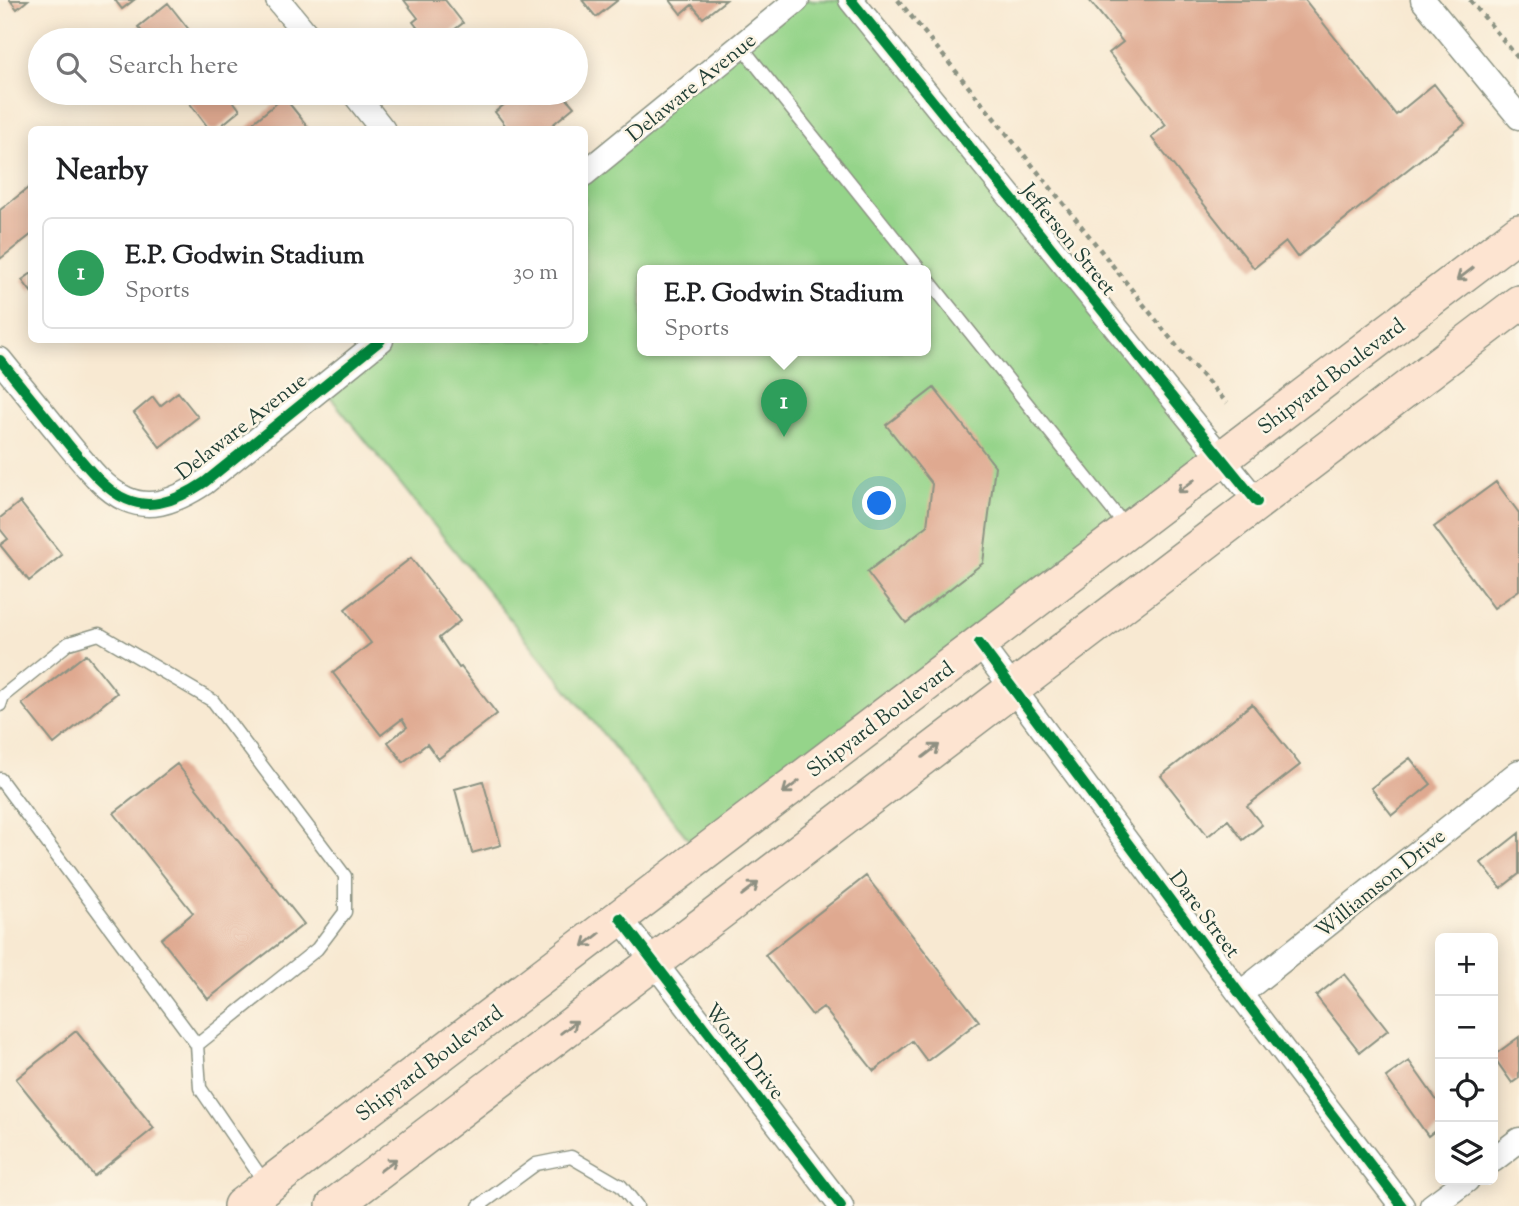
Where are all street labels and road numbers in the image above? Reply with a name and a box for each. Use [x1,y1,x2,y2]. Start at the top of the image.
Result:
street label: Delaware Avenue [621,27,763,150]
street label: Jefferson Street [1012,177,1122,303]
street label: Shipyard Boulevard [1252,312,1412,443]
street label: Delaware Avenue [170,367,314,488]
street label: Shipyard Boulevard [801,655,961,786]
street label: Williamson Drive [1310,823,1453,947]
street label: Dare Street [1161,865,1246,965]
street label: Worth Drive [696,998,791,1107]
street label: Shipyard Boulevard [350,999,510,1130]

